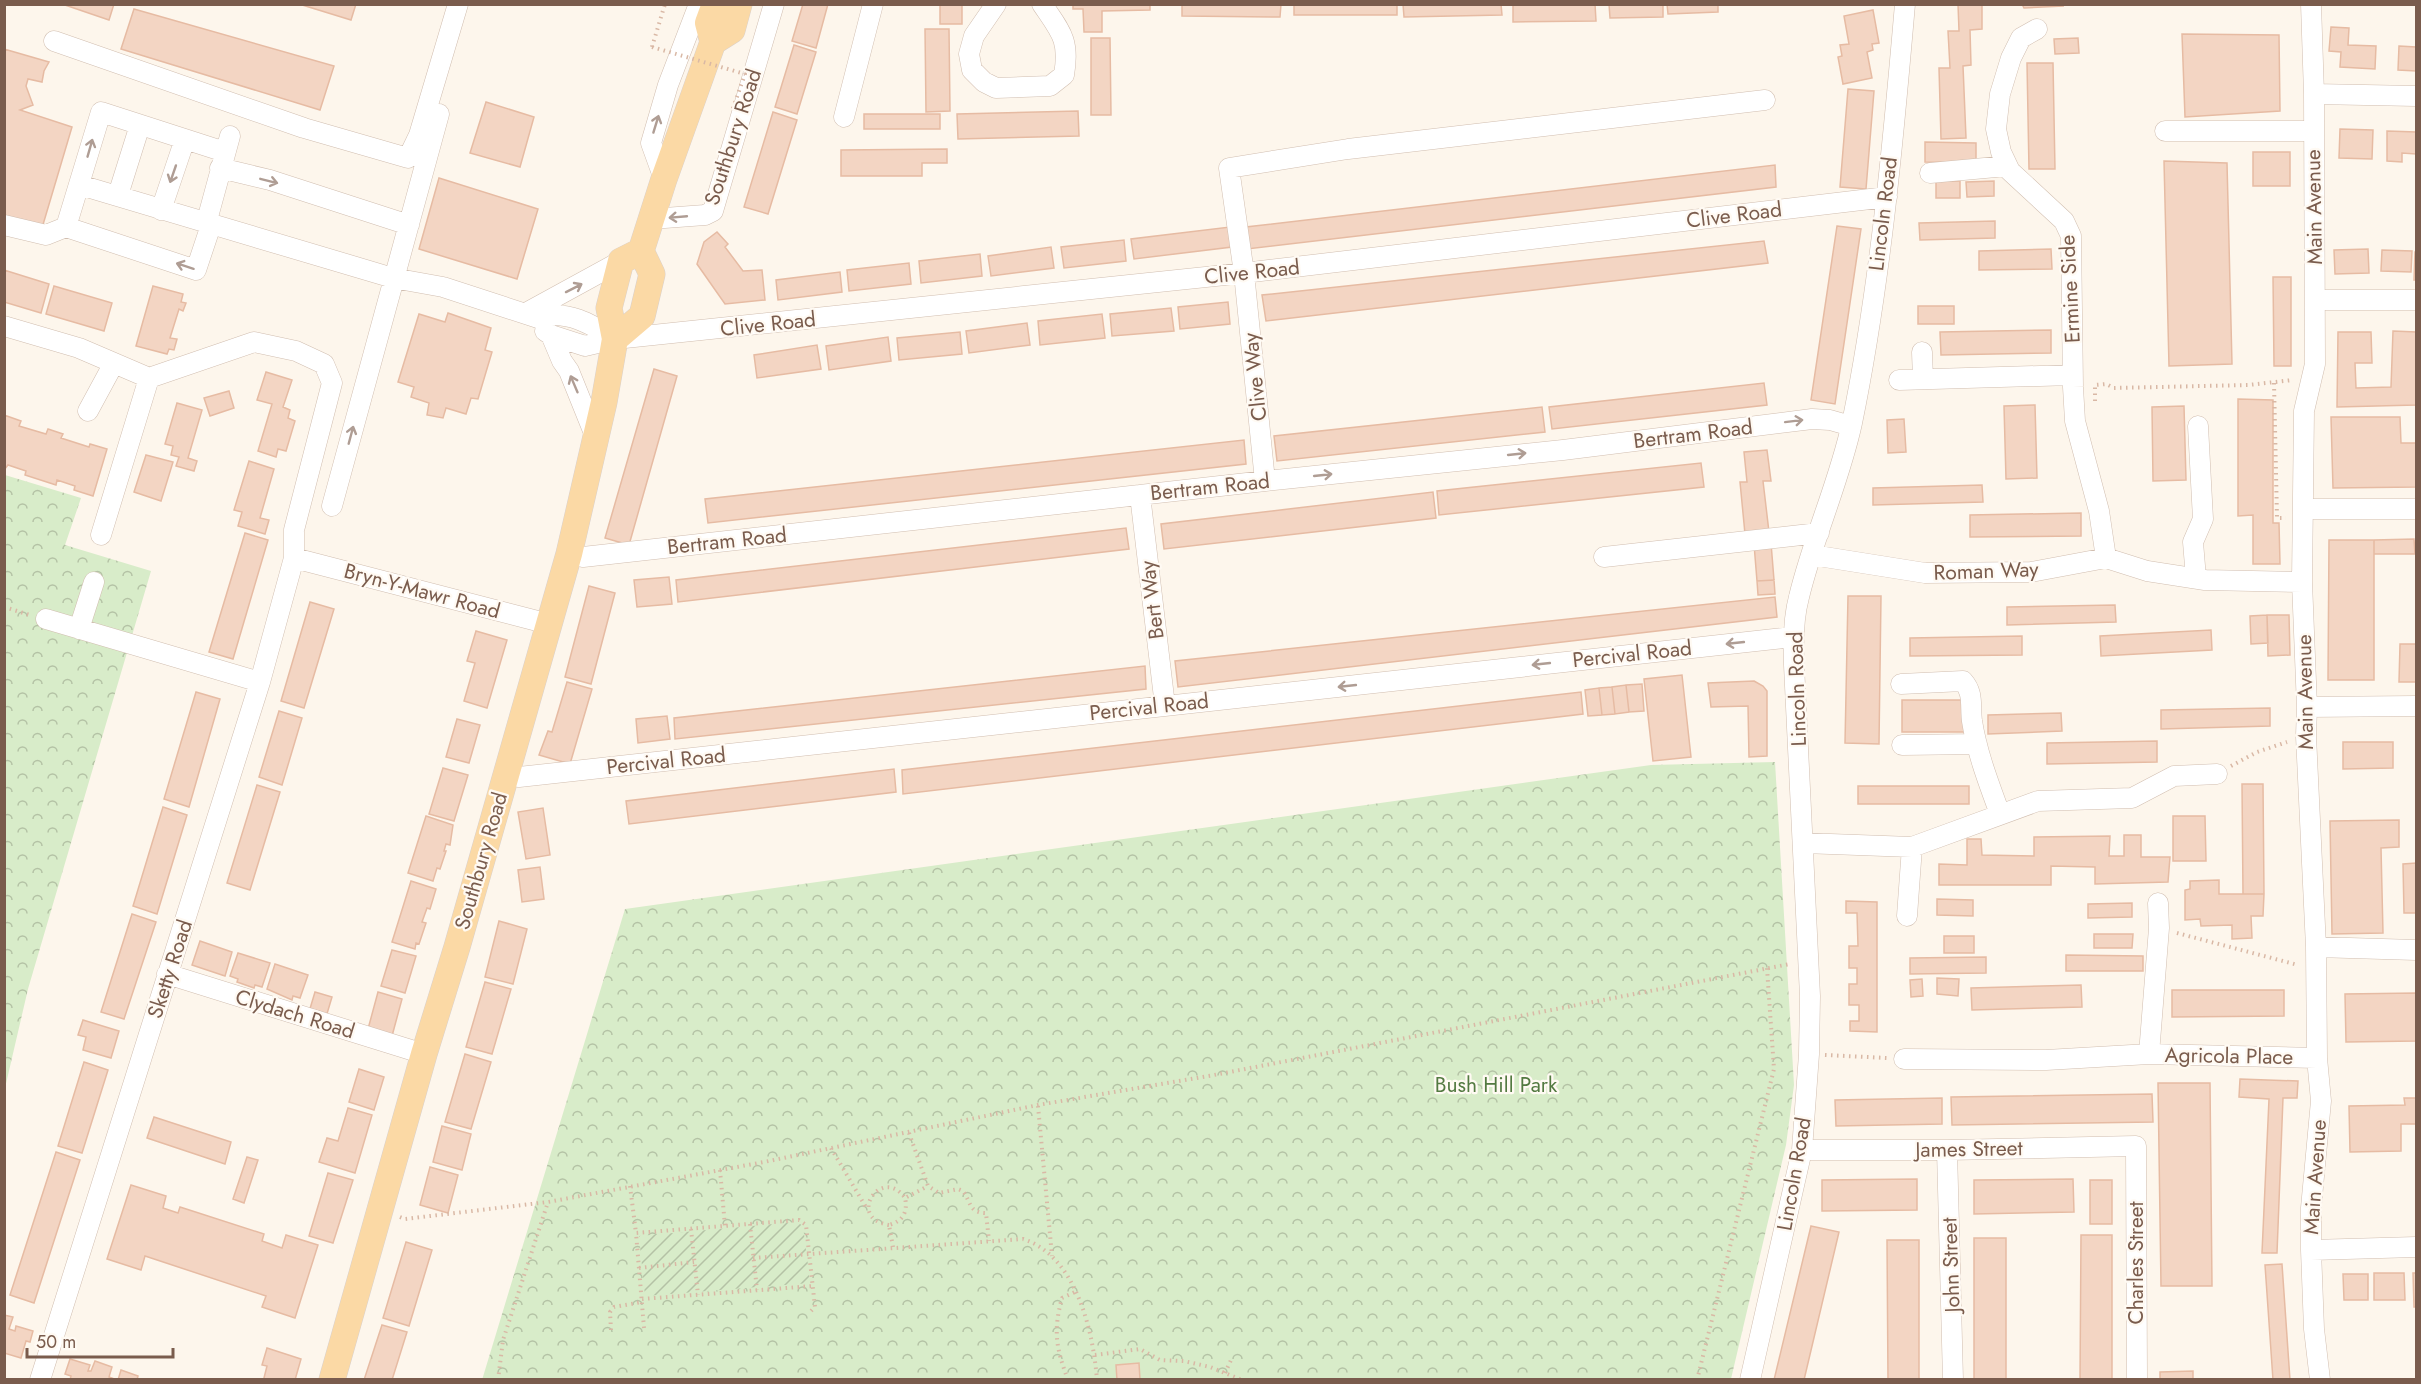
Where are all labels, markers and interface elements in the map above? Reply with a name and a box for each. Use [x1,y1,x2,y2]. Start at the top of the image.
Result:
street label: Southbury Road [697,65,769,209]
one-way arrow [651,115,662,134]
one-way arrow [85,139,96,158]
street label: Main Avenue [2298,149,2330,265]
street label: Lincoln Road [1861,155,1905,273]
one-way arrow [166,164,177,183]
one-way arrow [259,176,278,188]
street label: Clive Road [1685,194,1783,236]
one-way arrow [669,212,688,223]
street label: Ermine Side [2052,234,2088,344]
street label: Clive Road [1203,252,1301,292]
one-way arrow [176,260,195,271]
one-way arrow [565,282,582,294]
street label: Clive Road [719,304,817,344]
street label: Clive Way [1235,331,1275,423]
one-way arrow [568,375,579,394]
street label: Bertram Road [1632,412,1754,456]
one-way arrow [1784,416,1803,427]
one-way arrow [346,426,358,445]
one-way arrow [1507,449,1526,460]
street label: Bertram Road [1149,466,1271,508]
one-way arrow [1313,469,1332,480]
street label: Bertram Road [666,520,788,562]
street label: Roman Way [1933,554,2040,588]
street label: Bryn-Y-Mawr Road [341,556,503,626]
street label: Bert Way [1132,558,1172,641]
street label: Lincoln Road [1780,631,1814,747]
street label: Percival Road [1571,633,1693,675]
street label: Main Avenue [2289,634,2321,750]
one-way arrow [1726,638,1745,649]
one-way arrow [1532,659,1552,670]
one-way arrow [1338,680,1358,691]
street label: Percival Road [1088,686,1210,728]
street label: Percival Road [605,740,727,782]
street label: Southbury Road [447,789,515,933]
street label: Sketty Road [140,916,200,1022]
street label: Clydach Road [232,982,358,1046]
street label: Agricola Place [2164,1040,2294,1072]
park label: Bush Hill Park [1435,1070,1558,1100]
street label: Lincoln Road [1769,1115,1819,1233]
street label: Main Avenue [2296,1118,2334,1236]
street label: James Street [1912,1133,2023,1165]
street label: Charles Street [2121,1201,2151,1325]
street label: John Street [1934,1217,1968,1316]
scale bar [27,1321,172,1359]
text: 50 m [36,1329,76,1355]

